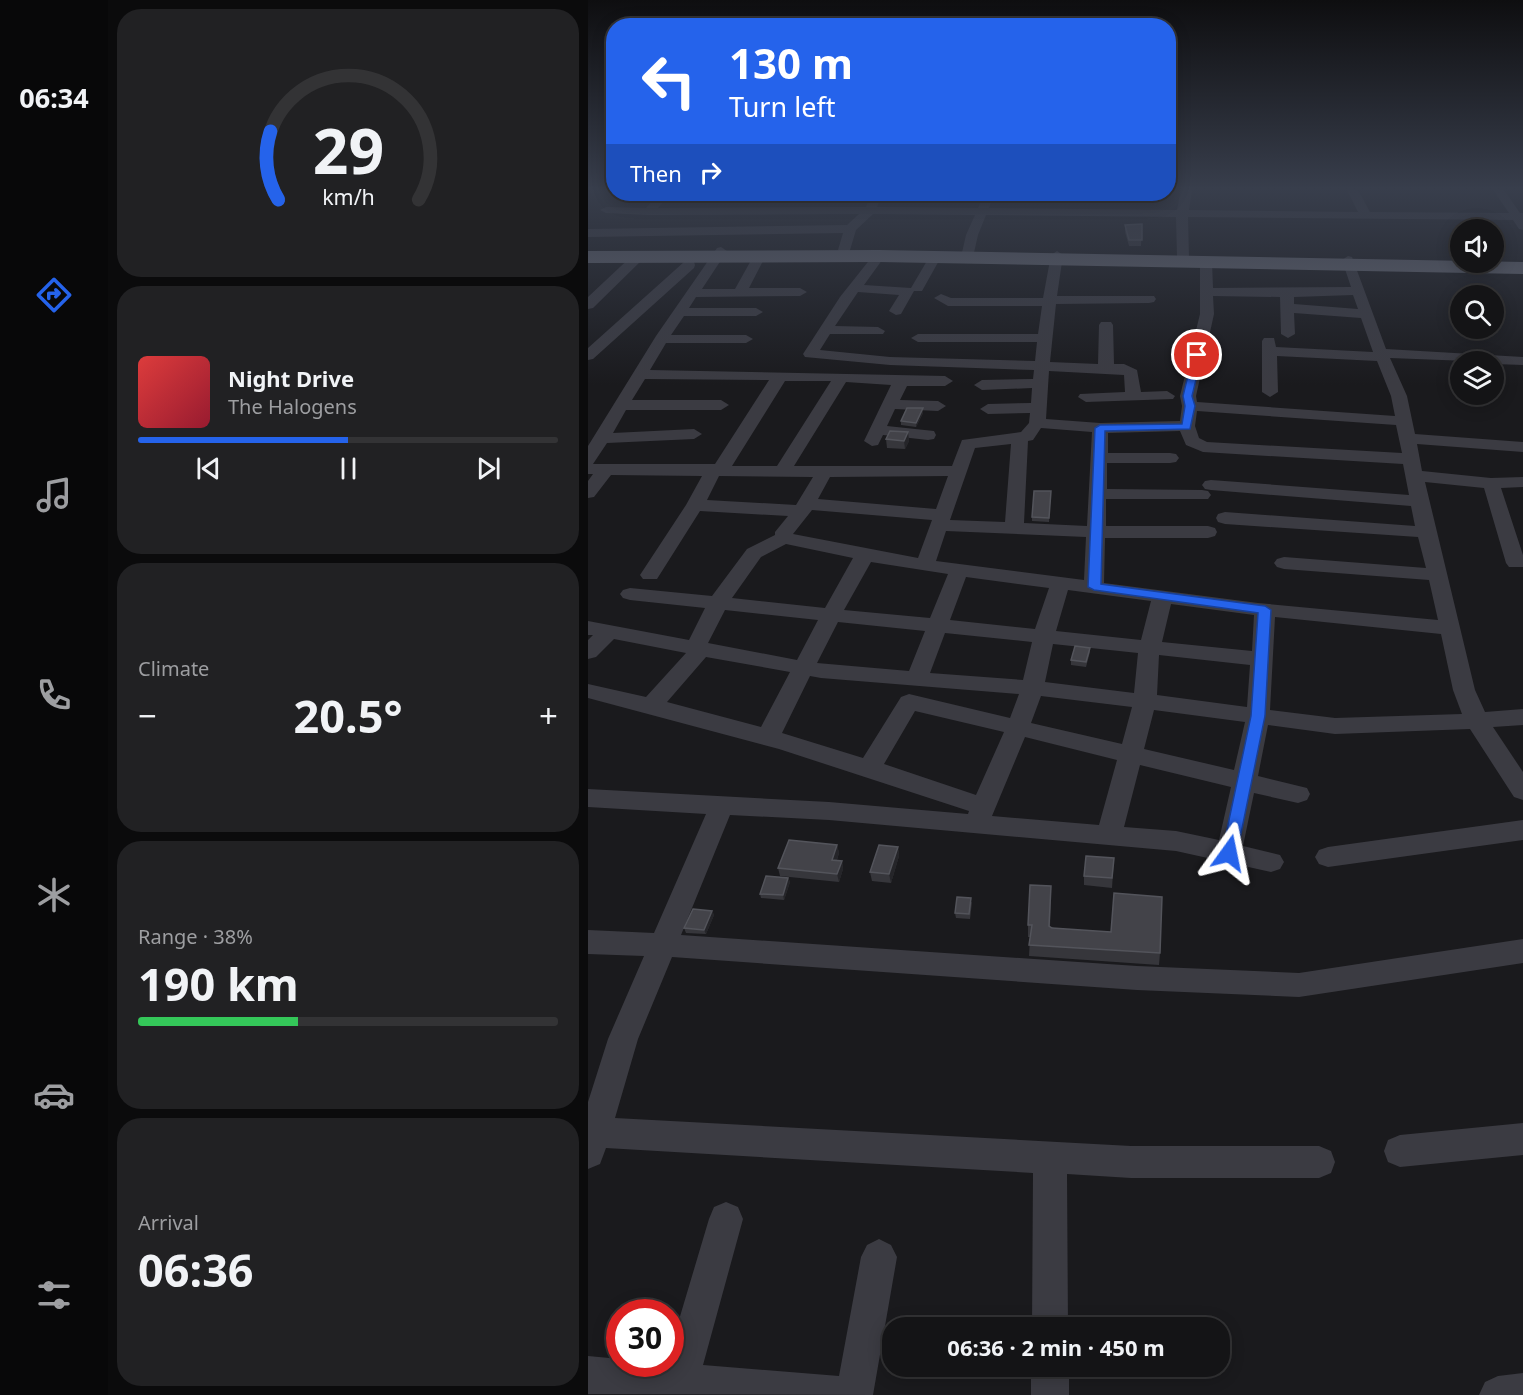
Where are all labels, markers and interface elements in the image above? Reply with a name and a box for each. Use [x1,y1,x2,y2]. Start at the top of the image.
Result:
text: 130 m [729,34,853,91]
icon: left [630,42,708,120]
text: 06:34 [19,79,89,116]
text: Turn left [729,88,835,125]
text: 29 [312,107,384,192]
icon: right [694,156,727,189]
text: Then [630,158,682,188]
text: km/h [322,182,374,211]
map controls [1450,219,1504,405]
button: sound [1450,219,1504,273]
icon: directions [33,274,75,316]
button: search [1450,285,1504,339]
pin [1171,329,1222,380]
icon: arrive [1180,338,1213,371]
button: layers [1450,351,1504,405]
text: Night Drive [228,363,354,393]
text: The Halogens [228,393,357,420]
icon: previous [192,452,225,485]
icon: pause [332,452,365,485]
icon: next [472,452,505,485]
icon: music [33,474,75,516]
text: Climate [138,655,209,682]
icon: phone [33,674,75,716]
text: 20.5° [294,685,402,746]
text: − [138,693,157,738]
text: + [539,693,558,738]
position arrow [1197,821,1261,885]
icon: climate [33,874,75,916]
text: Range · 38% [138,923,253,950]
text: 190 km [138,953,299,1014]
icon: car [33,1074,75,1116]
text: Arrival [138,1209,199,1236]
text: 06:36 [138,1239,254,1300]
icon: filters [33,1274,75,1316]
speed limit sign: 30 [606,1299,684,1377]
text: 06:36 · 2 min · 450 m [947,1332,1165,1362]

